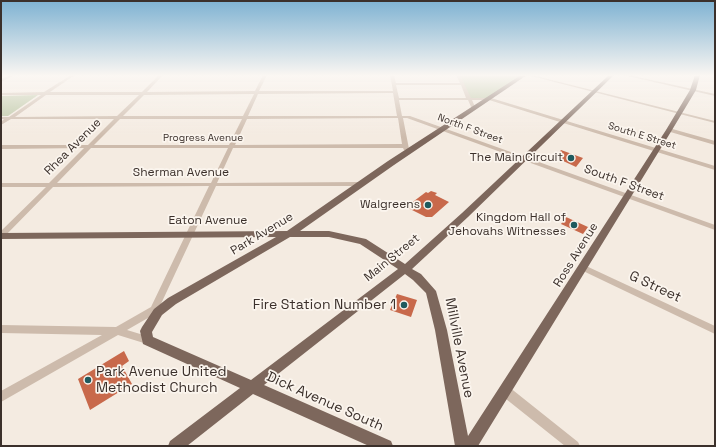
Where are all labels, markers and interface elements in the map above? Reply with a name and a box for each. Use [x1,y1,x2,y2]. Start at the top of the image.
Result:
street label: North F Street [436,112,504,146]
street label: Rhea Avenue [42,116,104,178]
street label: South E Street [607,120,677,152]
street label: Progress Avenue [163,132,243,144]
place label: The Main Circuit [470,151,563,165]
marker: The Main Circuit [566,153,576,163]
street label: South F Street [582,162,666,204]
street label: Sherman Avenue [133,166,229,180]
place label: Walgreens [360,198,420,212]
marker: Walgreens [423,200,433,210]
street label: Park Avenue [228,210,296,258]
place label: Kingdom Hall of Jehovahs Witnesses [448,211,566,239]
street label: Eaton Avenue [169,214,247,228]
street label: Ross Avenue [551,220,601,290]
marker: Kingdom Hall of Jehovahs Witnesses [569,220,579,230]
street label: Main Street [361,231,423,285]
street label: G Street [626,268,684,306]
place label: Fire Station Number 1 [253,297,396,313]
street label: Millville Avenue [441,297,477,399]
marker: Fire Station Number 1 [399,300,409,310]
place label: Park Avenue United Methodist Church [96,364,227,396]
street label: Dick Avenue South [264,369,386,435]
marker: Park Avenue United Methodist Church [83,375,93,385]

